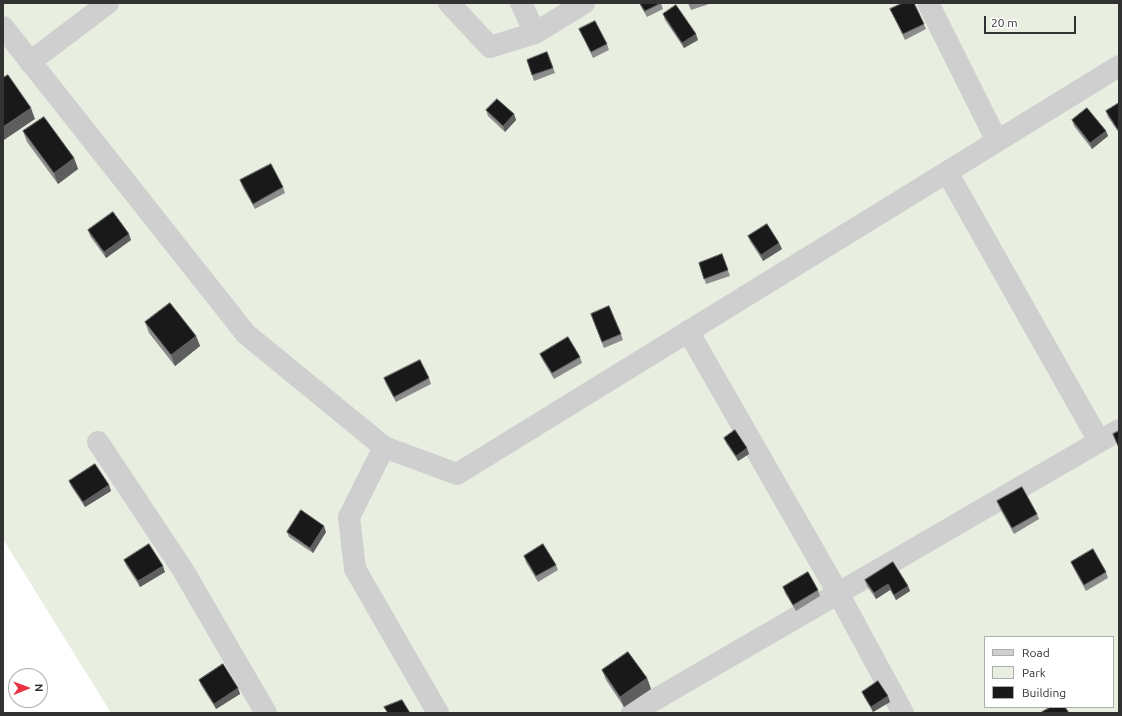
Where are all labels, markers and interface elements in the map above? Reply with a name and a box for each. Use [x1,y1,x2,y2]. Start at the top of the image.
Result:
scale bar [986,8,1078,34]
text: 20 m [991,16,1018,29]
legend [984,636,1114,708]
text: Road [1022,646,1050,659]
text: Park [1022,666,1046,679]
north arrow [8,668,48,708]
text: N [33,684,45,692]
text: Building [1022,686,1066,699]

